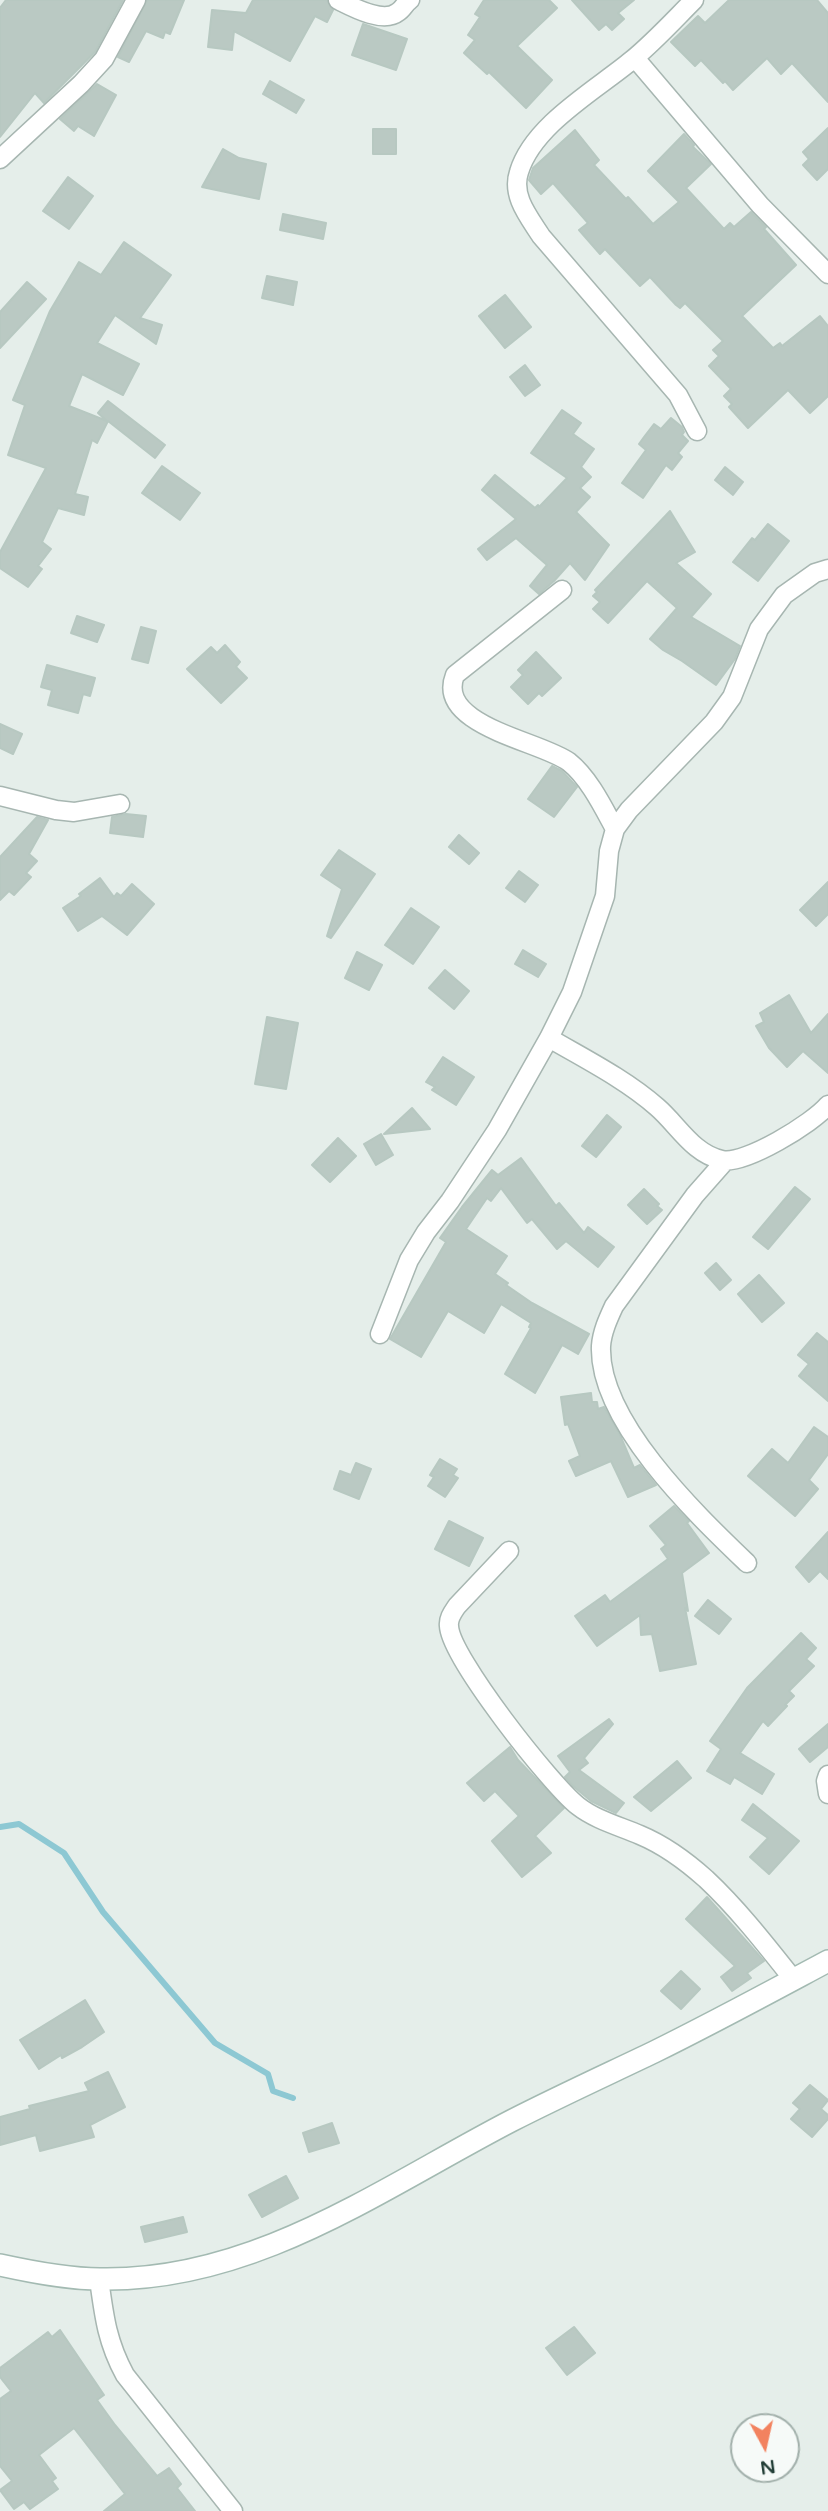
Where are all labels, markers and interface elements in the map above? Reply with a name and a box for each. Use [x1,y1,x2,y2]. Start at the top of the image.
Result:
north arrow [730,2413,800,2483]
text: N [759,2455,777,2479]

